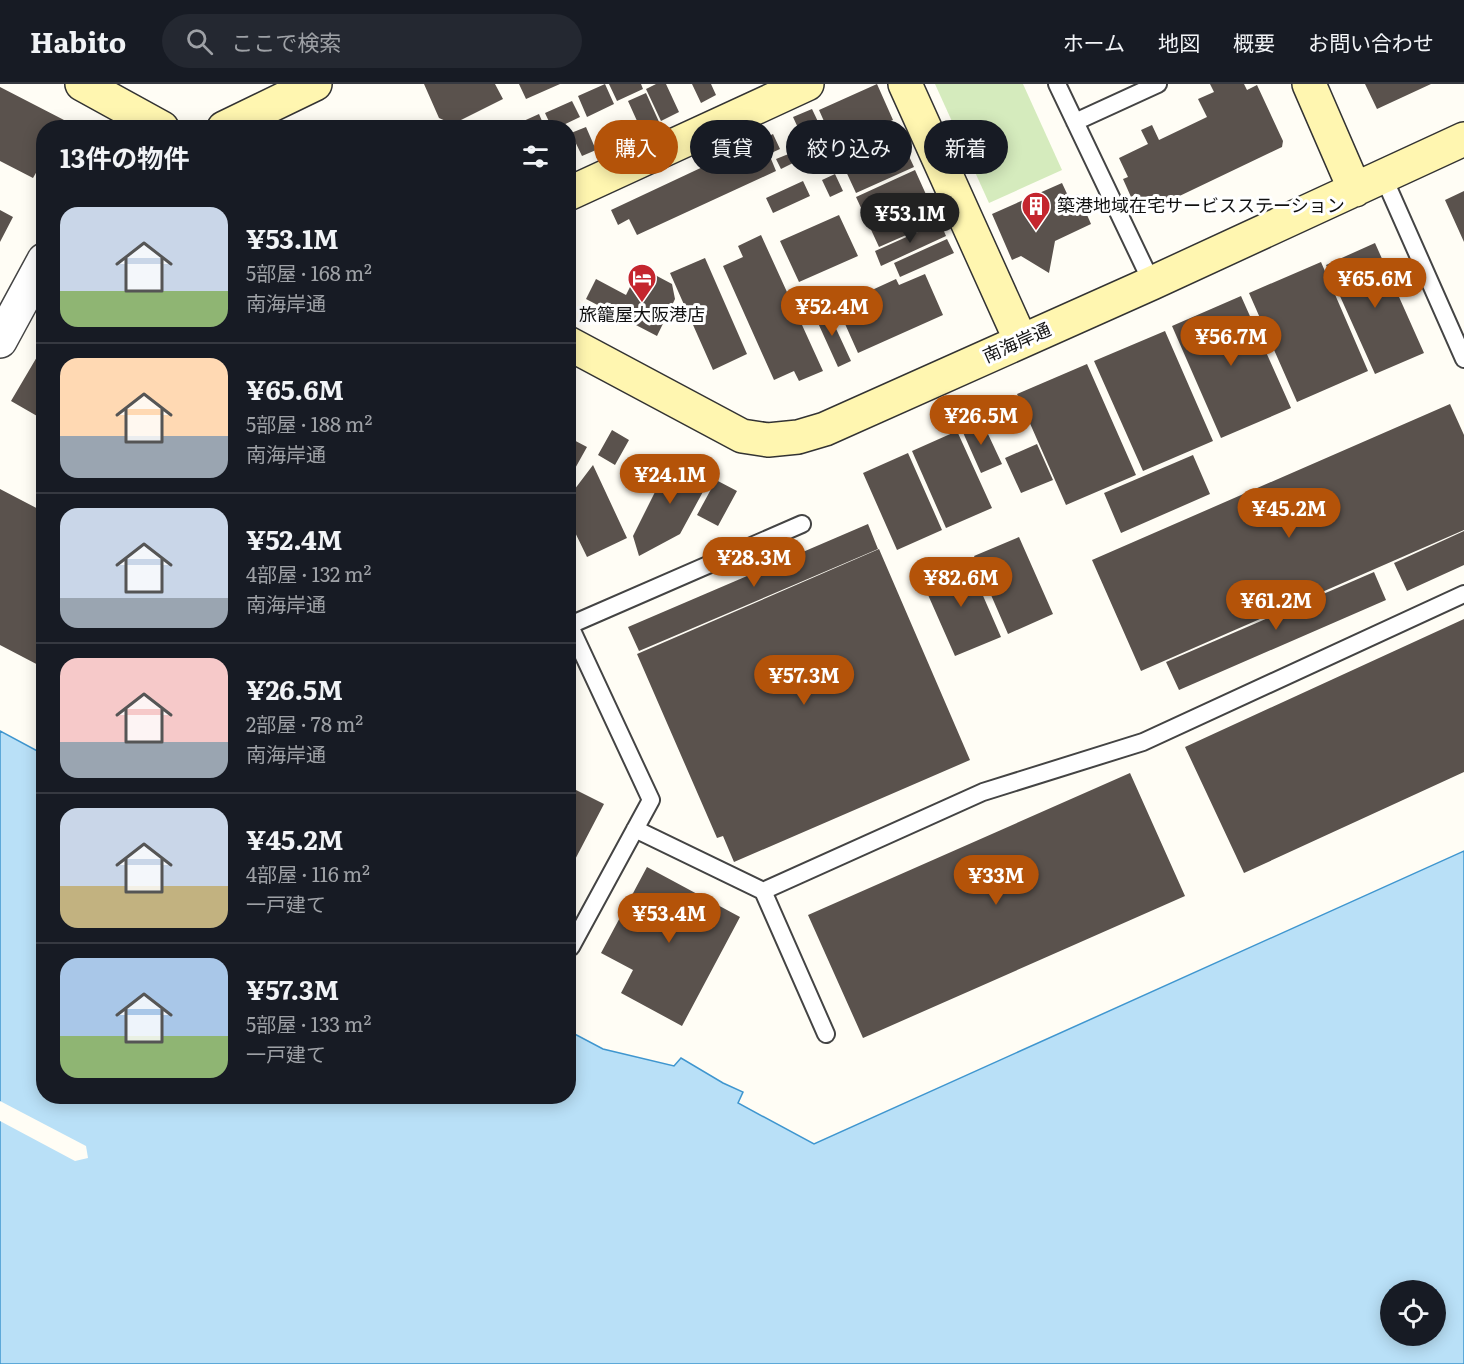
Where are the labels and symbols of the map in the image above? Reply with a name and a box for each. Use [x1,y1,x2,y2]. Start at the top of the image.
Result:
building icon: 築港地域在宅サービスステーション [1020,190,1052,232]
place label: 築港地域在宅サービスステーション [1057,191,1345,218]
pin: ¥53.1M [861,193,959,244]
pin: ¥65.6M [1326,258,1424,309]
hotel icon: 旅籠屋大阪港店 [626,262,658,304]
pin: ¥52.4M [783,286,881,337]
place label: 旅籠屋大阪港店 [579,300,705,327]
street label: 南海岸通 [978,315,1055,369]
pin: ¥56.7M [1182,316,1280,367]
pin: ¥26.5M [932,395,1030,446]
pin: ¥24.1M [621,454,719,505]
pin: ¥45.2M [1240,488,1338,539]
pin: ¥28.3M [705,537,803,588]
pin: ¥82.6M [912,557,1010,608]
pin: ¥61.2M [1227,580,1325,631]
pin: ¥57.3M [755,655,853,706]
pin: ¥33M [960,855,1032,906]
pin: ¥53.4M [620,893,718,944]

